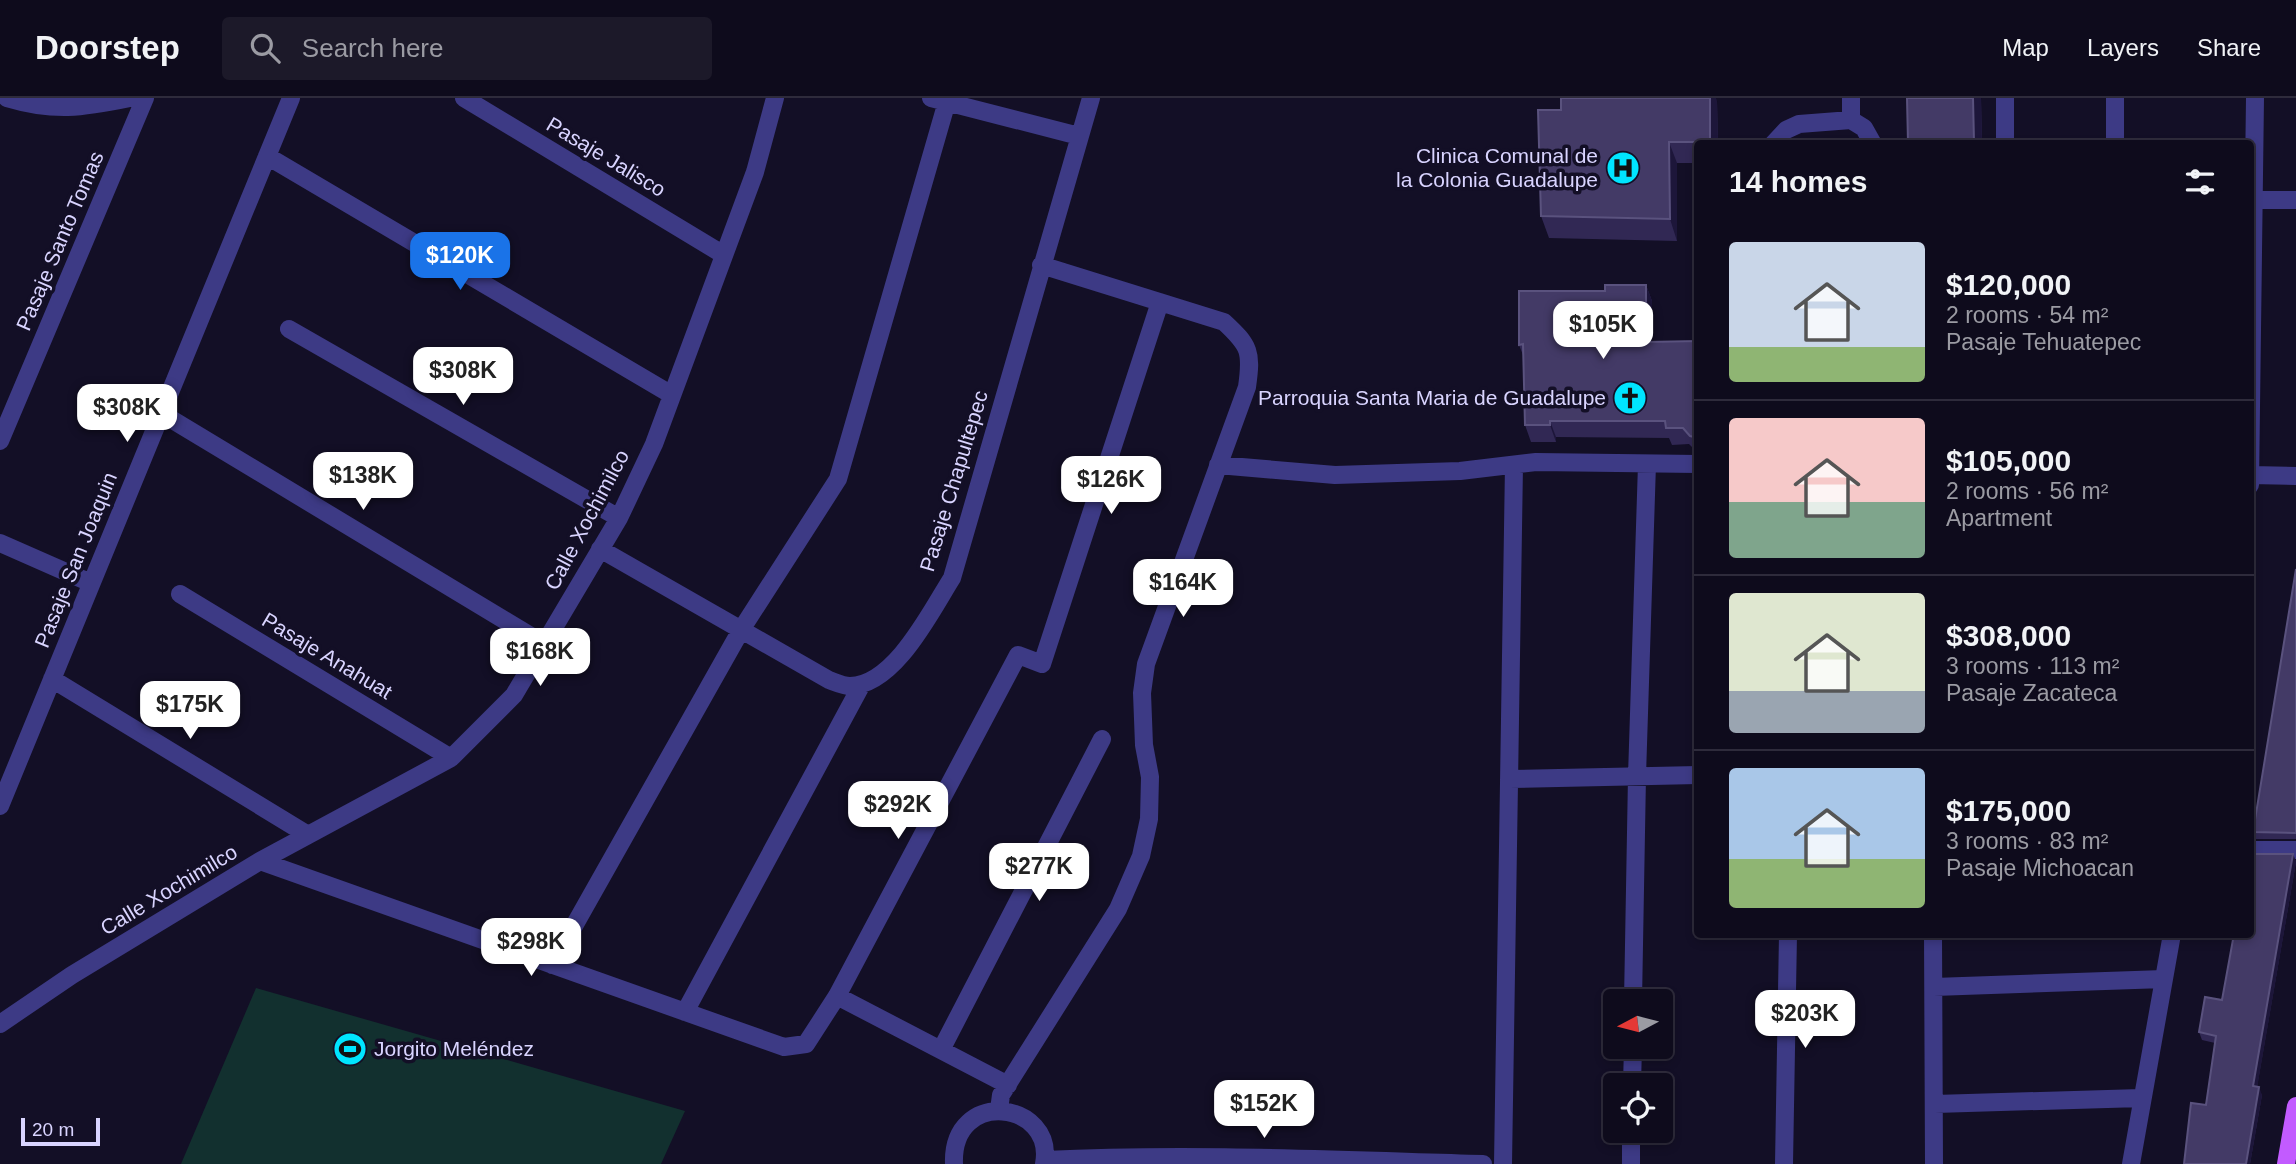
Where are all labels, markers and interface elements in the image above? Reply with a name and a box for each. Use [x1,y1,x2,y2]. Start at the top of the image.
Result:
search box [222,17,712,80]
text: Doorstep [35,29,180,66]
icon: search [246,29,284,67]
text: Search here [302,33,444,63]
text: Map [2002,34,2049,61]
text: Layers [2087,34,2159,61]
text: Share [2197,34,2261,61]
street label: Pasaje Jalisco [543,112,670,201]
place label: Clinica Comunal de la Colonia Guadalupe [1396,144,1598,191]
street label: Pasaje Santo Tomas [11,148,108,334]
hospital icon: Clinica Comunal de la Colonia Guadalupe [1604,149,1642,187]
icon: filters [2181,163,2219,201]
text: 14 homes [1729,165,1867,198]
pin: $120K [411,232,509,292]
text: $120K [426,242,494,268]
text: $120,000 [1946,268,2071,301]
icon: home [1785,270,1869,354]
pin: $105K [1554,302,1652,361]
text: 2 rooms · 54 m² [1946,302,2108,328]
text: $105K [1569,311,1637,337]
text: Pasaje Tehuatepec [1946,329,2141,355]
pin: $308K [414,348,512,407]
text: $308K [429,357,497,383]
church icon: Parroquia Santa Maria de Guadalupe [1611,379,1649,417]
pin: $308K [78,384,176,444]
place label: Parroquia Santa Maria de Guadalupe [1258,386,1606,409]
street label: Pasaje Chapultepec [915,388,992,574]
text: $308K [93,394,161,420]
text: $105,000 [1946,444,2071,477]
street label: Calle Xochimilco [540,446,633,594]
icon: home [1785,446,1869,530]
pin: $138K [314,452,412,512]
pin: $126K [1062,456,1160,516]
text: $138K [329,462,397,488]
text: $126K [1077,466,1145,492]
street label: Pasaje San Joaquin [30,469,121,651]
text: 2 rooms · 56 m² [1946,478,2108,504]
text: Apartment [1946,505,2052,531]
pin: $164K [1134,560,1232,619]
text: $164K [1149,569,1217,595]
street label: Pasaje Anahuat [258,608,396,703]
text: $308,000 [1946,619,2071,652]
icon: home [1785,621,1869,705]
pin: $168K [491,628,589,688]
text: $168K [506,638,574,664]
text: 3 rooms · 113 m² [1946,653,2119,679]
text: Pasaje Zacateca [1946,680,2117,706]
pin: $175K [141,682,239,741]
text: $175K [156,691,224,717]
pin: $292K [849,782,947,841]
text: $292K [864,791,932,817]
text: $175,000 [1946,794,2071,827]
icon: home [1785,796,1869,880]
text: 3 rooms · 83 m² [1946,828,2108,854]
street label: Calle Xochimilco [96,840,241,939]
pin: $277K [990,844,1088,903]
text: $277K [1005,853,1073,879]
text: Pasaje Michoacan [1946,855,2134,881]
pin: $298K [482,918,580,978]
text: $298K [497,928,565,954]
north arrow [1603,989,1673,1059]
map controls [1603,989,1673,1143]
pin: $203K [1756,990,1854,1050]
text: $203K [1771,1000,1839,1026]
sports icon: Jorgito Meléndez [331,1030,369,1068]
place label: Jorgito Meléndez [374,1037,534,1060]
button: locate [1603,1073,1673,1143]
pin: $152K [1215,1080,1313,1140]
text: $152K [1230,1090,1298,1116]
scale bar [21,1115,100,1147]
text: 20 m [32,1119,74,1140]

